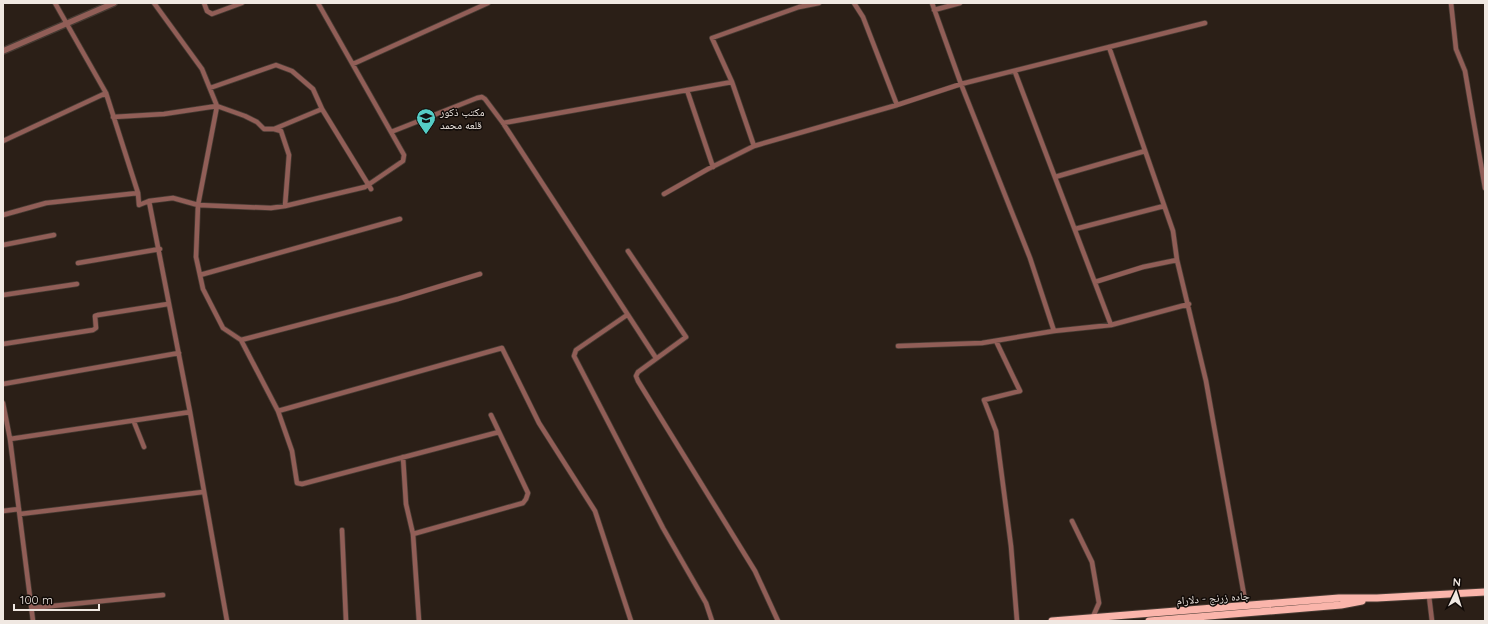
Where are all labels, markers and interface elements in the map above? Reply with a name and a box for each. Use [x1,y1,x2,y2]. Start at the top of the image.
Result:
place label: مکتب ذکور قلعه محمد [439,105,485,132]
school or university icon: مکتب ذکور قلعه محمد [415,107,437,135]
north arrow [1436,572,1476,612]
text: N [1452,575,1461,589]
scale bar [14,586,99,612]
street label: جاده زرنج - دلارام [1176,588,1250,608]
text: 100 m [20,592,53,607]

